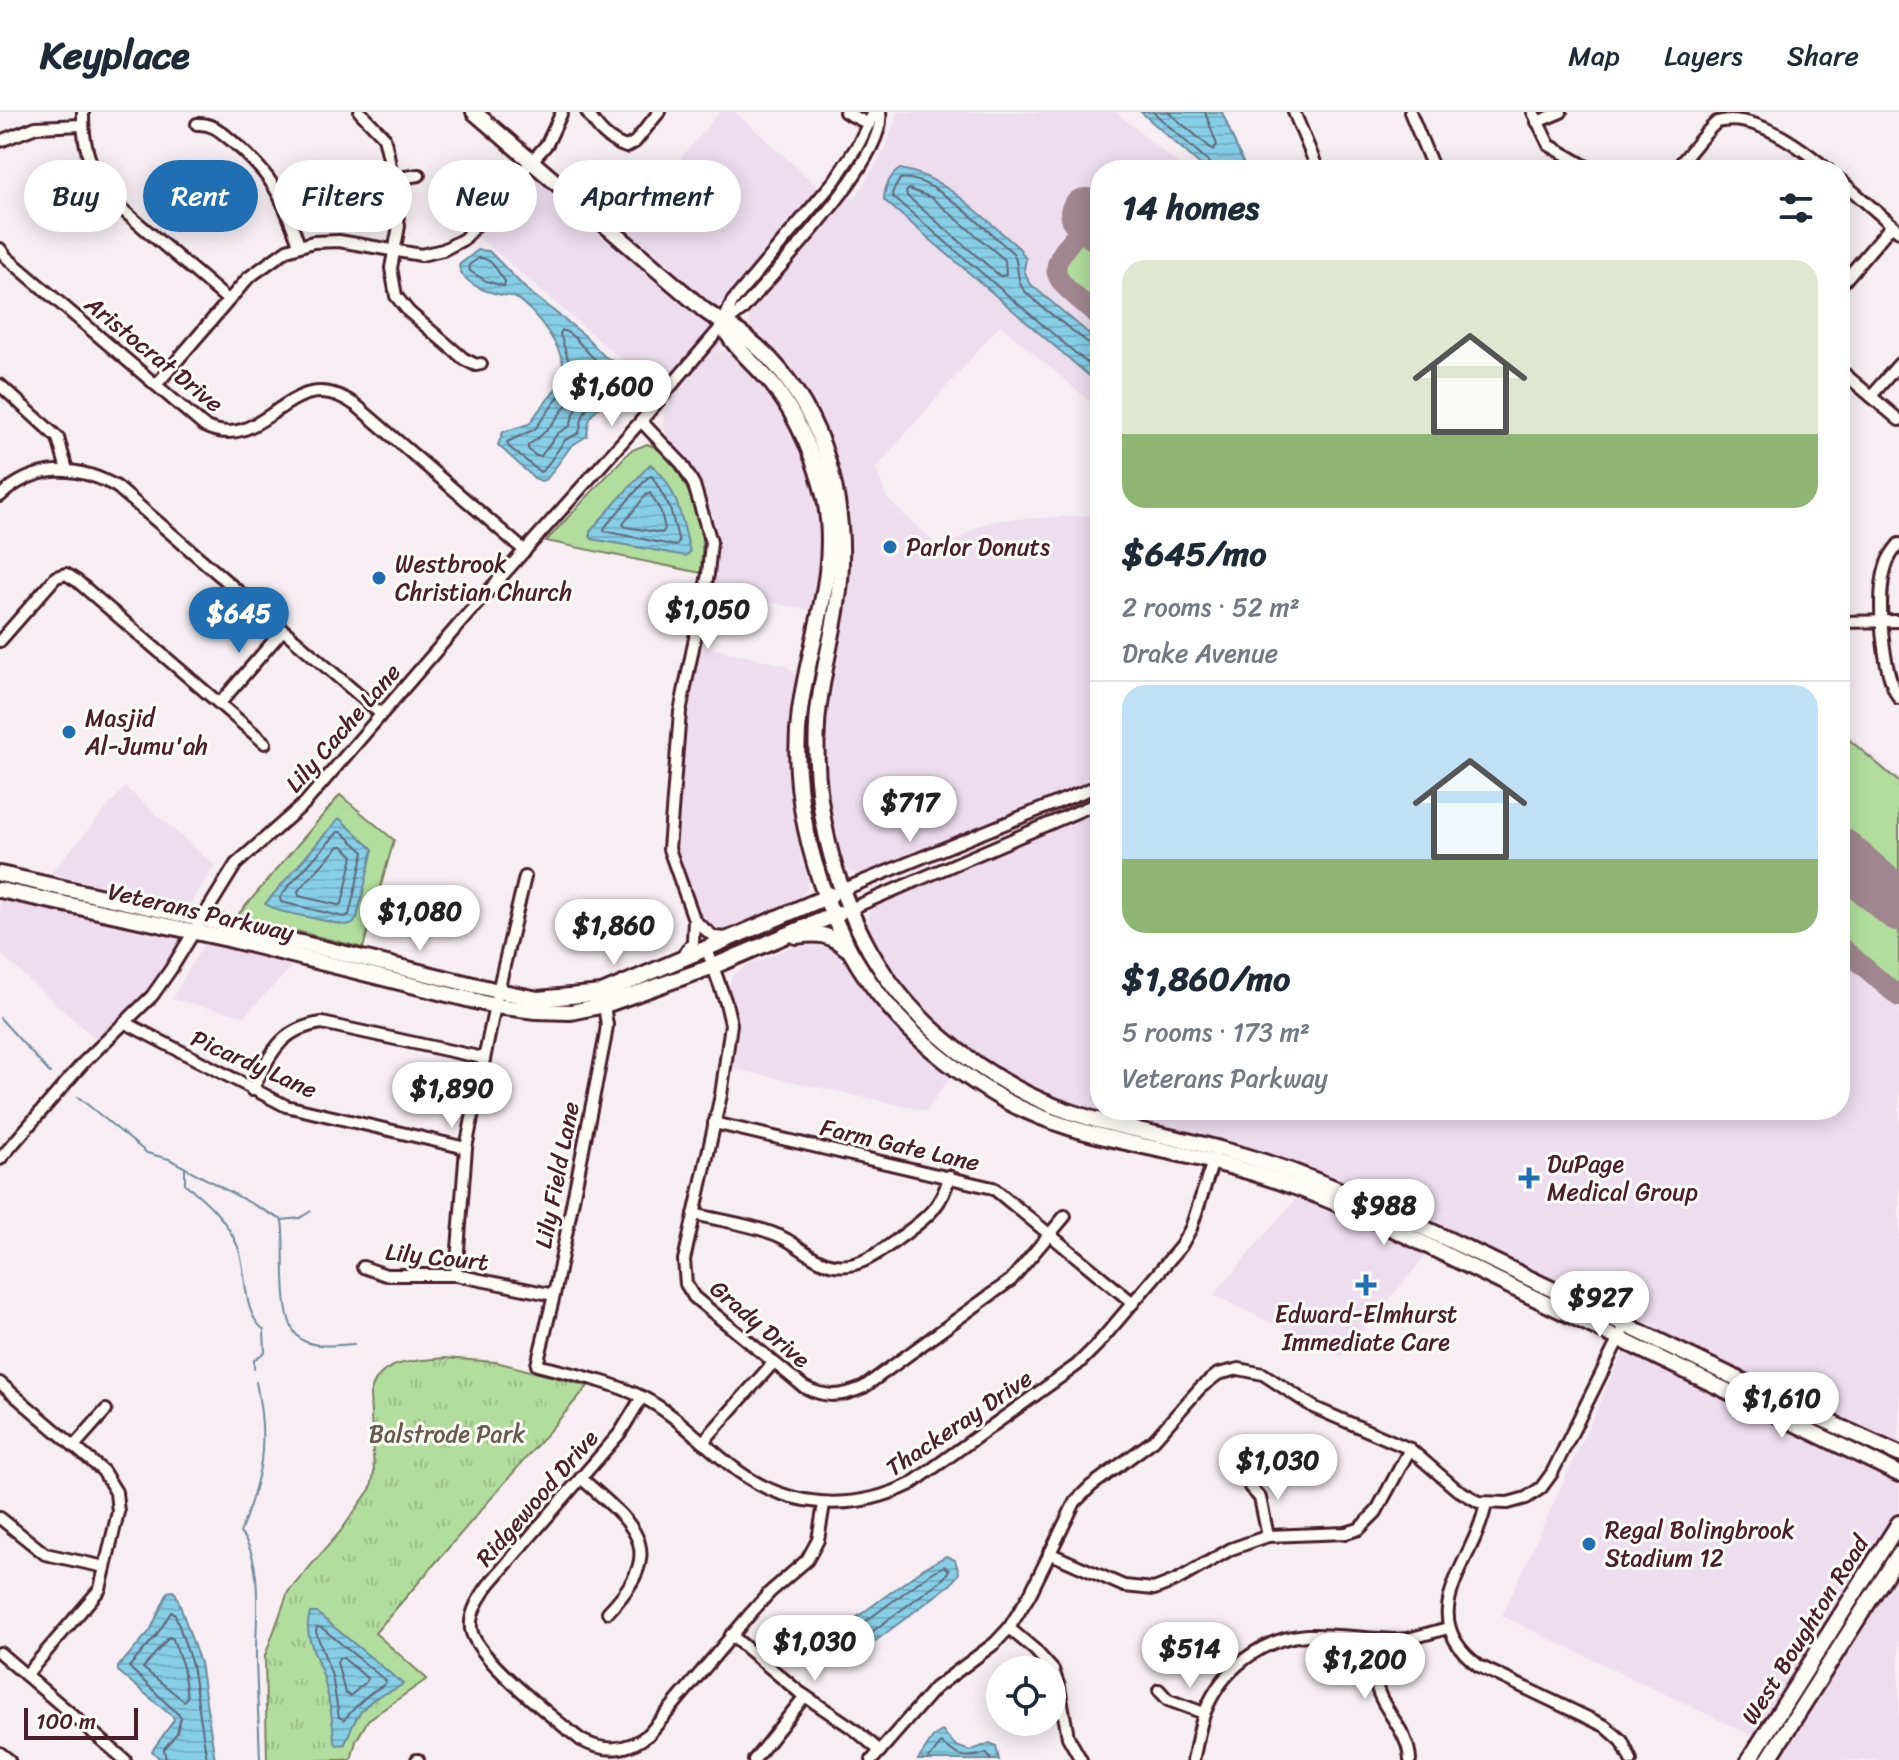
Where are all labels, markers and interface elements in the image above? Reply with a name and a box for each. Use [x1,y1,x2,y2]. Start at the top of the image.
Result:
text: Keyplace [40,22,190,89]
text: Map [1568,31,1620,80]
text: Layers [1664,31,1743,80]
text: Share [1787,31,1859,80]
chip: Buy [24,160,127,232]
chip: Rent [143,160,258,232]
chip: Filters [274,160,412,232]
chip: New [428,160,537,232]
chip: Apartment [553,160,741,232]
text: 14 homes [1122,178,1259,238]
icon: filters [1774,186,1818,230]
street label: Aristocrat Drive [74,284,233,424]
icon: home [1398,312,1542,456]
pin: $1,600 [547,360,677,428]
text: $1,600 [570,363,654,409]
text: $645/mo [1122,524,1266,584]
place label: Parlor Donuts [906,526,1050,568]
marker: Parlor Donuts [881,538,899,556]
place label: Westbrook Christian Church [395,543,572,613]
marker: Westbrook Christian Church [370,569,388,587]
pin: $1,050 [643,583,773,651]
text: 2 rooms · 52 m² [1122,584,1300,630]
text: $1,050 [666,586,750,632]
pin: $645 [192,587,286,655]
text: $645 [207,590,271,636]
text: Drake Avenue [1122,630,1278,676]
street label: Lily Cache Lane [274,653,412,803]
place label: Masjid Al-Jumu'ah [84,697,208,767]
marker: Masjid Al-Jumu'ah [60,723,78,741]
icon: home [1398,737,1542,881]
pin: $717 [863,776,957,844]
text: $717 [881,779,939,825]
street label: Veterans Parkway [104,870,299,954]
pin: $1,080 [355,885,485,953]
text: $1,080 [378,888,462,934]
pin: $1,860 [549,899,679,967]
text: $1,860 [573,902,655,948]
text: $1,860/mo [1122,949,1290,1009]
text: 5 rooms · 173 m² [1122,1009,1310,1055]
street label: Picardy Lane [184,1017,324,1111]
text: Veterans Parkway [1122,1055,1328,1101]
pin: $1,890 [387,1062,517,1130]
text: $1,890 [410,1065,494,1111]
street label: Lily Field Lane [522,1098,592,1252]
street label: Farm Gate Lane [816,1106,984,1184]
place label: DuPage Medical Group [1547,1143,1698,1213]
marker: DuPage Medical Group [1518,1167,1540,1189]
pin: $988 [1337,1179,1431,1247]
text: $988 [1352,1182,1416,1228]
street label: Lily Court [383,1231,491,1283]
street label: Grady Drive [700,1269,820,1379]
pin: $927 [1553,1271,1647,1339]
marker: Edward-Elmhurst Immediate Care [1355,1274,1377,1296]
text: $927 [1568,1274,1632,1320]
place label: Edward-Elmhurst Immediate Care [1275,1293,1457,1363]
street label: Thackeray Drive [877,1358,1041,1488]
pin: $1,610 [1717,1372,1847,1440]
text: $1,610 [1743,1375,1821,1421]
park label: Balstrode Park [369,1413,525,1455]
street label: Ridgewood Drive [465,1419,609,1576]
pin: $1,030 [1213,1434,1343,1502]
text: $1,030 [1237,1437,1319,1483]
place label: Regal Bolingbrook Stadium 12 [1605,1509,1795,1579]
street label: West Boughton Road [1730,1525,1882,1733]
marker: Regal Bolingbrook Stadium 12 [1580,1535,1598,1553]
pin: $1,030 [750,1615,880,1683]
text: $1,030 [774,1618,856,1664]
pin: $514 [1143,1622,1237,1690]
text: $514 [1160,1625,1220,1671]
pin: $1,200 [1300,1633,1430,1701]
text: $1,200 [1323,1636,1407,1682]
map controls [986,1656,1066,1736]
button: locate [986,1656,1066,1736]
text: 100 m [36,1702,96,1741]
scale bar [24,1704,138,1740]

